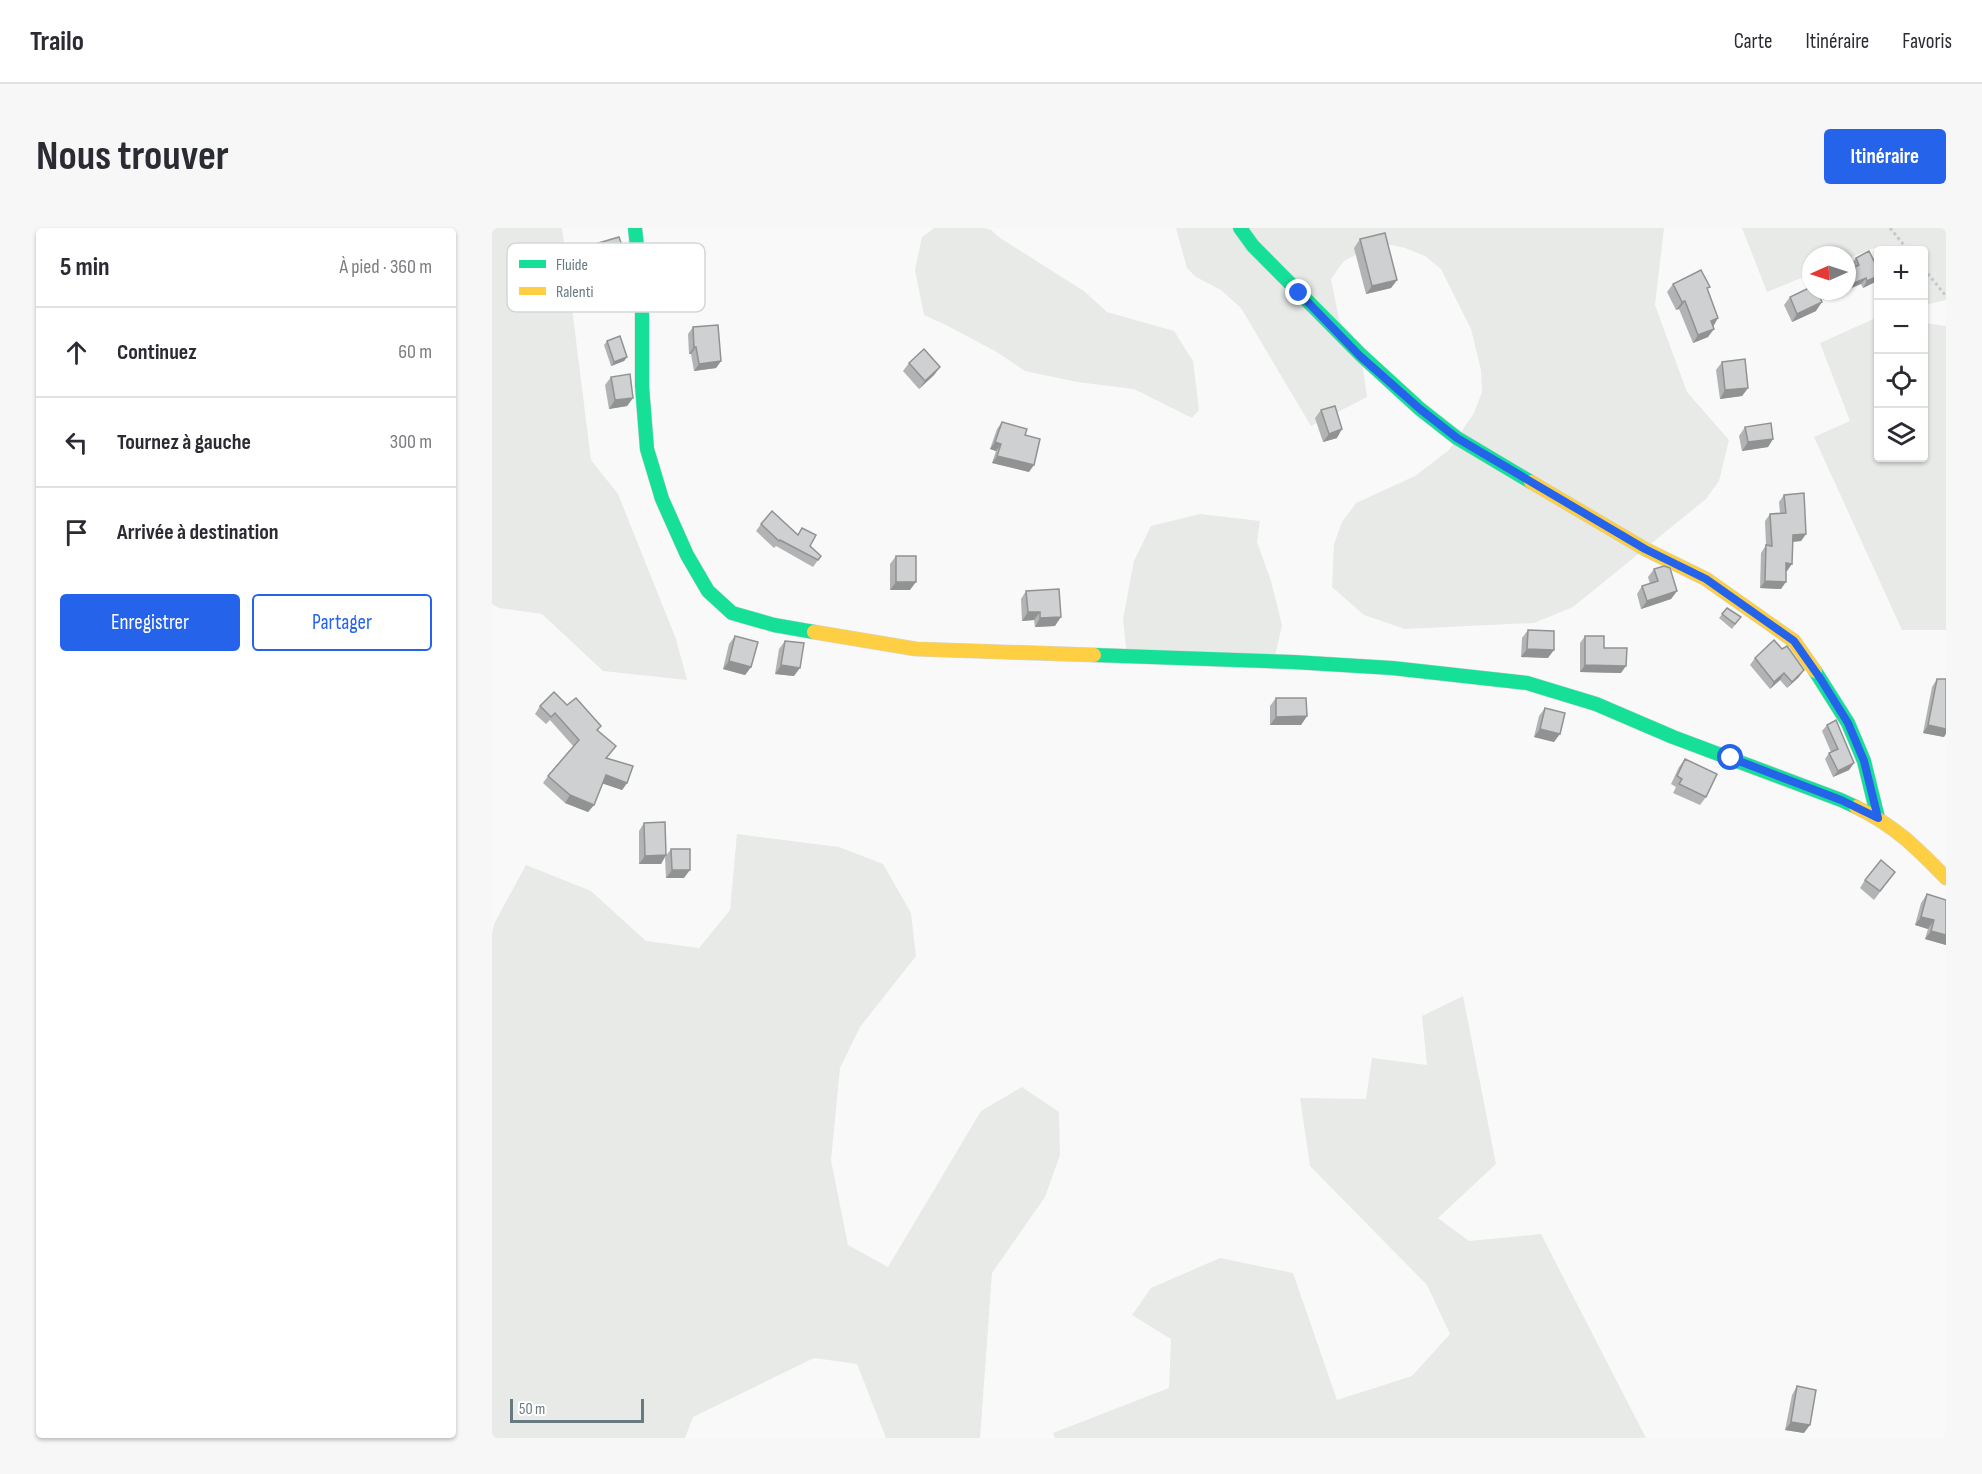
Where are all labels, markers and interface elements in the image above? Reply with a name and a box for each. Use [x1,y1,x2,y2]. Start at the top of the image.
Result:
text: Trailo [30,25,84,58]
text: Carte [1734,29,1773,54]
text: Itinéraire [1806,29,1869,54]
text: Favoris [1902,29,1952,54]
button: Itinéraire [1824,129,1946,184]
text: Nous trouver [36,131,229,182]
legend [507,243,705,312]
north arrow [1802,246,1856,300]
map controls [1874,246,1928,462]
button: + [1874,246,1928,300]
text: 5 min [60,252,110,283]
text: À pied · 360 m [339,255,432,279]
text: Fluide [556,256,588,275]
route end [1285,279,1311,305]
text: Ralenti [556,283,594,302]
button: − [1874,300,1928,354]
icon: ahead [60,336,93,369]
text: Continuez [117,339,197,366]
text: 60 m [398,340,432,364]
button: locate [1874,354,1928,408]
button: layers [1874,408,1928,462]
icon: left [60,426,93,459]
text: Tournez à gauche [117,429,251,456]
text: 300 m [390,430,432,454]
icon: arrive [60,516,93,549]
text: Arrivée à destination [117,519,279,546]
button: Enregistrer [60,594,240,651]
button: Partager [252,594,432,651]
route start [1717,744,1743,770]
scale bar [510,1396,644,1424]
text: 50 m [519,1400,545,1419]

